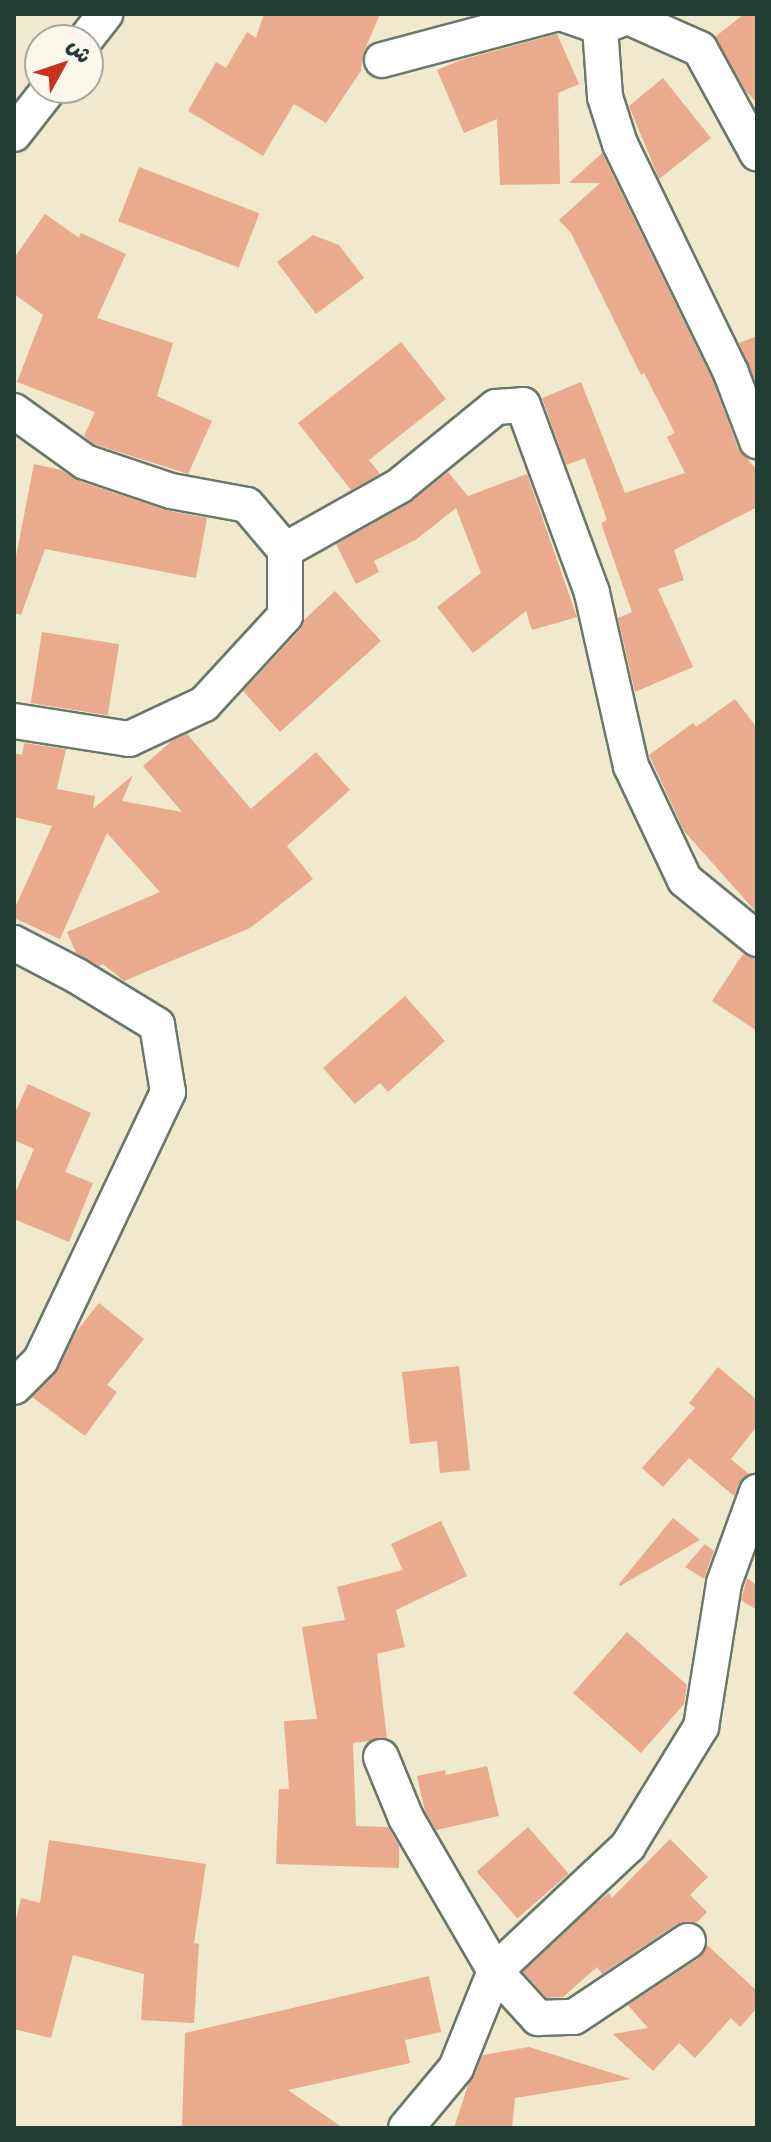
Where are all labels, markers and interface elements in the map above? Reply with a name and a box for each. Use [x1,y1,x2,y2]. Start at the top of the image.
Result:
north arrow [24,24,104,104]
text: ش [61,30,102,69]

